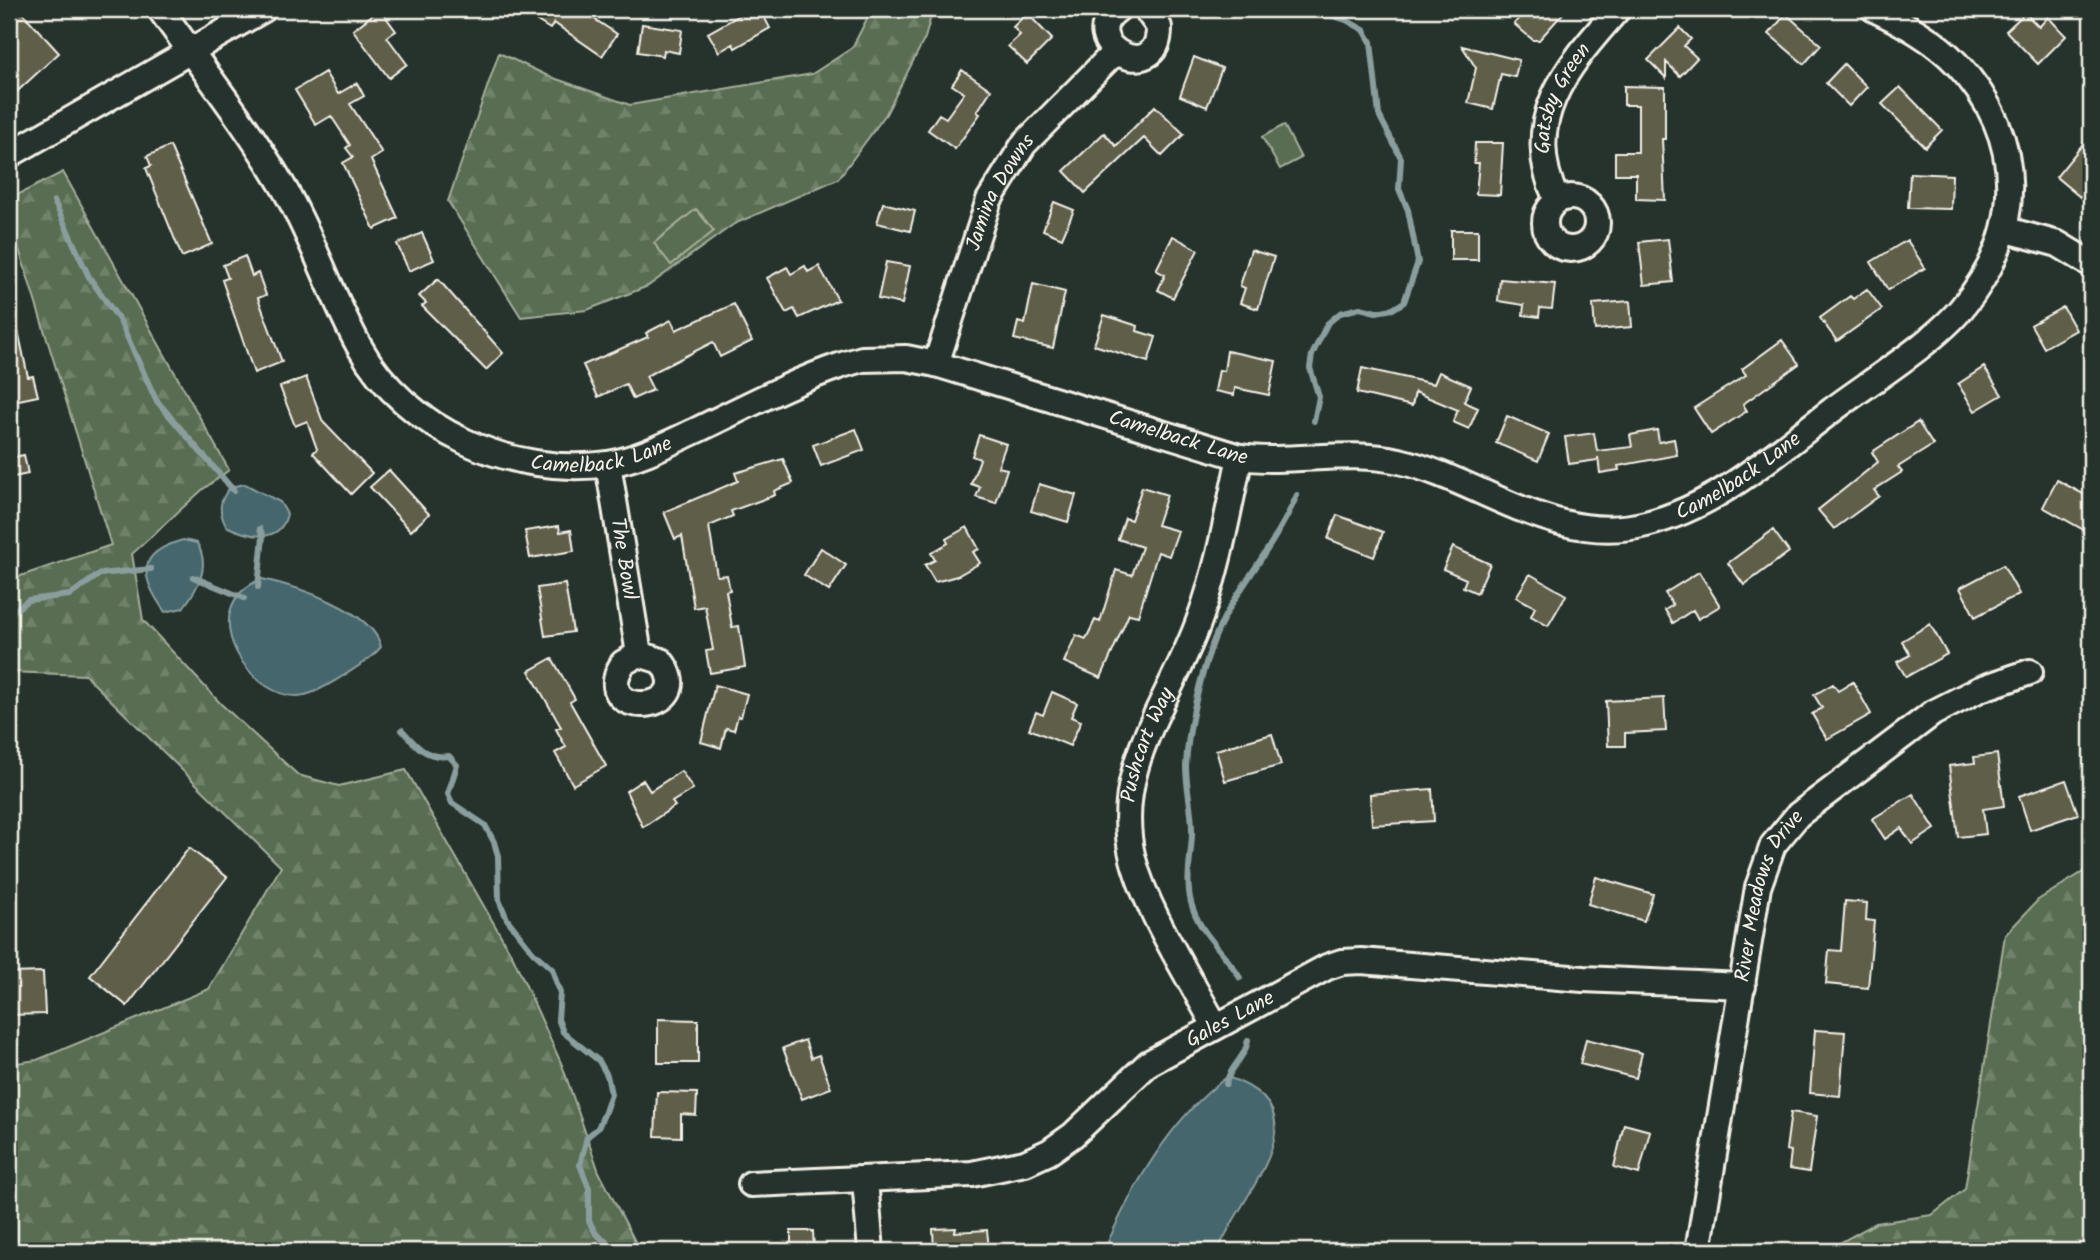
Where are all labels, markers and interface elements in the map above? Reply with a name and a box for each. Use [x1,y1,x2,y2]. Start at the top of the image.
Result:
street label: Gatsby Green [1527,36,1599,154]
street label: Jamina Downs [957,125,1043,255]
street label: Camelback Lane [1105,401,1250,474]
street label: Camelback Lane [1670,423,1809,529]
street label: Camelback Lane [528,427,678,483]
street label: The Bowl [601,515,646,602]
street label: Pushcart Way [1112,682,1183,804]
street label: River Meadows Drive [1726,802,1813,984]
street label: Gales Lane [1180,982,1281,1057]

